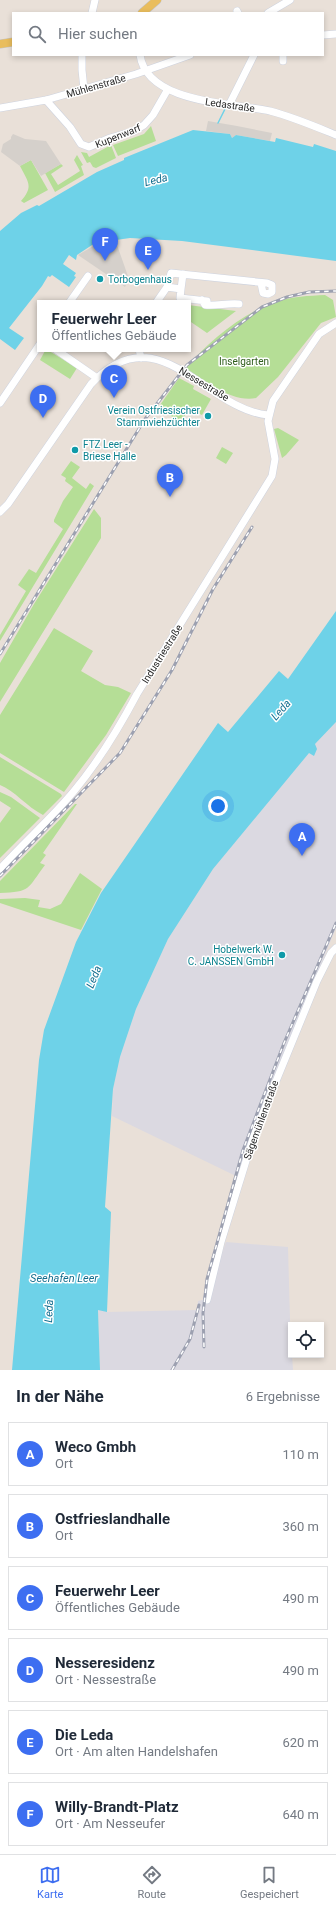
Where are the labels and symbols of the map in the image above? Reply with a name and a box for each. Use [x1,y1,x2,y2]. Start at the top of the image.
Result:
street label: Mühlenstraße [65,72,127,100]
street label: Ledastraße [204,96,256,114]
street label: Kupenwarf [94,122,143,150]
water label: Leda [143,171,169,189]
pin: F [92,228,118,261]
pin: E [135,237,161,270]
marker: Torbogenhaus [95,274,105,284]
place label: Torbogenhaus [108,274,172,285]
park label: Inselgarten [219,356,269,367]
pin: C [101,365,127,398]
street label: Nessestraße [177,365,231,403]
pin: D [30,385,56,418]
place label: Verein Ostfriesischer Stammviehzüchter [107,405,201,428]
marker: Verein Ostfriesischer Stammviehzüchter [203,411,213,421]
place label: FTZ Leer - Briese Halle [83,439,136,462]
marker: FTZ Leer - Briese Halle [70,445,80,455]
pin: B [157,464,183,497]
street label: Industriestraße [140,623,184,685]
water label: Leda [268,697,294,723]
your location [208,796,228,816]
pin: A [289,823,315,856]
place label: Hobelwerk W. C. JANSSEN GmbH [188,944,274,967]
marker: Hobelwerk W. C. JANSSEN GmbH [277,950,287,960]
water label: Leda [84,964,104,990]
street label: Sägemühlenstraße [242,1079,280,1161]
water label: Seehafen Leer [30,1272,98,1285]
water label: Leda [42,1299,56,1323]

